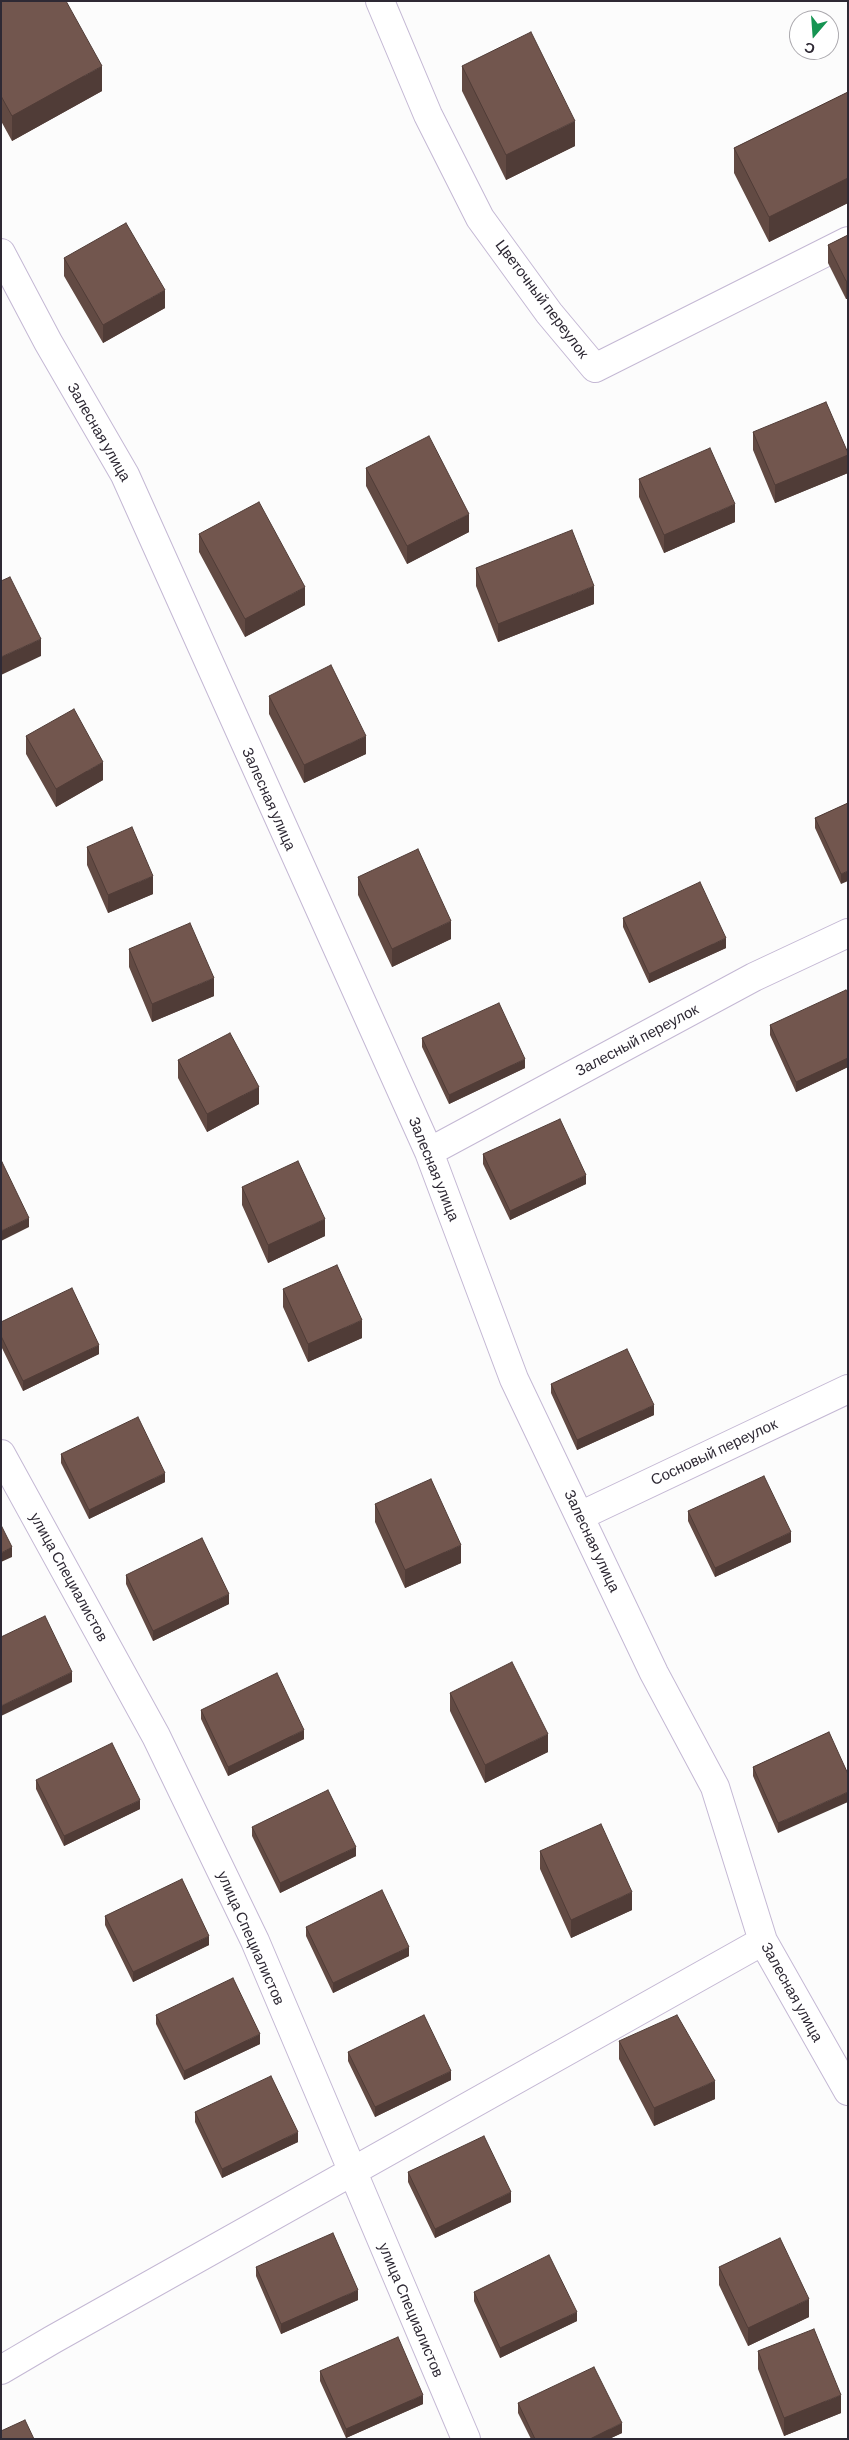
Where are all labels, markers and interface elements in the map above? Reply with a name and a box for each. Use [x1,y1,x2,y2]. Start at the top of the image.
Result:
north arrow [789,10,839,60]
text: С [802,39,817,58]
street label: Цветочный переулок [492,236,592,362]
street label: Залесная улица [63,379,135,485]
street label: Залесная улица [238,745,300,853]
street label: Залесный переулок [573,1000,701,1080]
street label: Залесная улица [405,1114,463,1224]
street label: Сосновый переулок [648,1415,780,1489]
street label: Залесная улица [560,1487,624,1595]
street label: улица Специалистов [26,1509,112,1645]
street label: улица Специалистов [213,1868,289,2008]
street label: Залесная улица [757,1939,827,2045]
street label: улица Специалистов [374,2240,448,2380]

